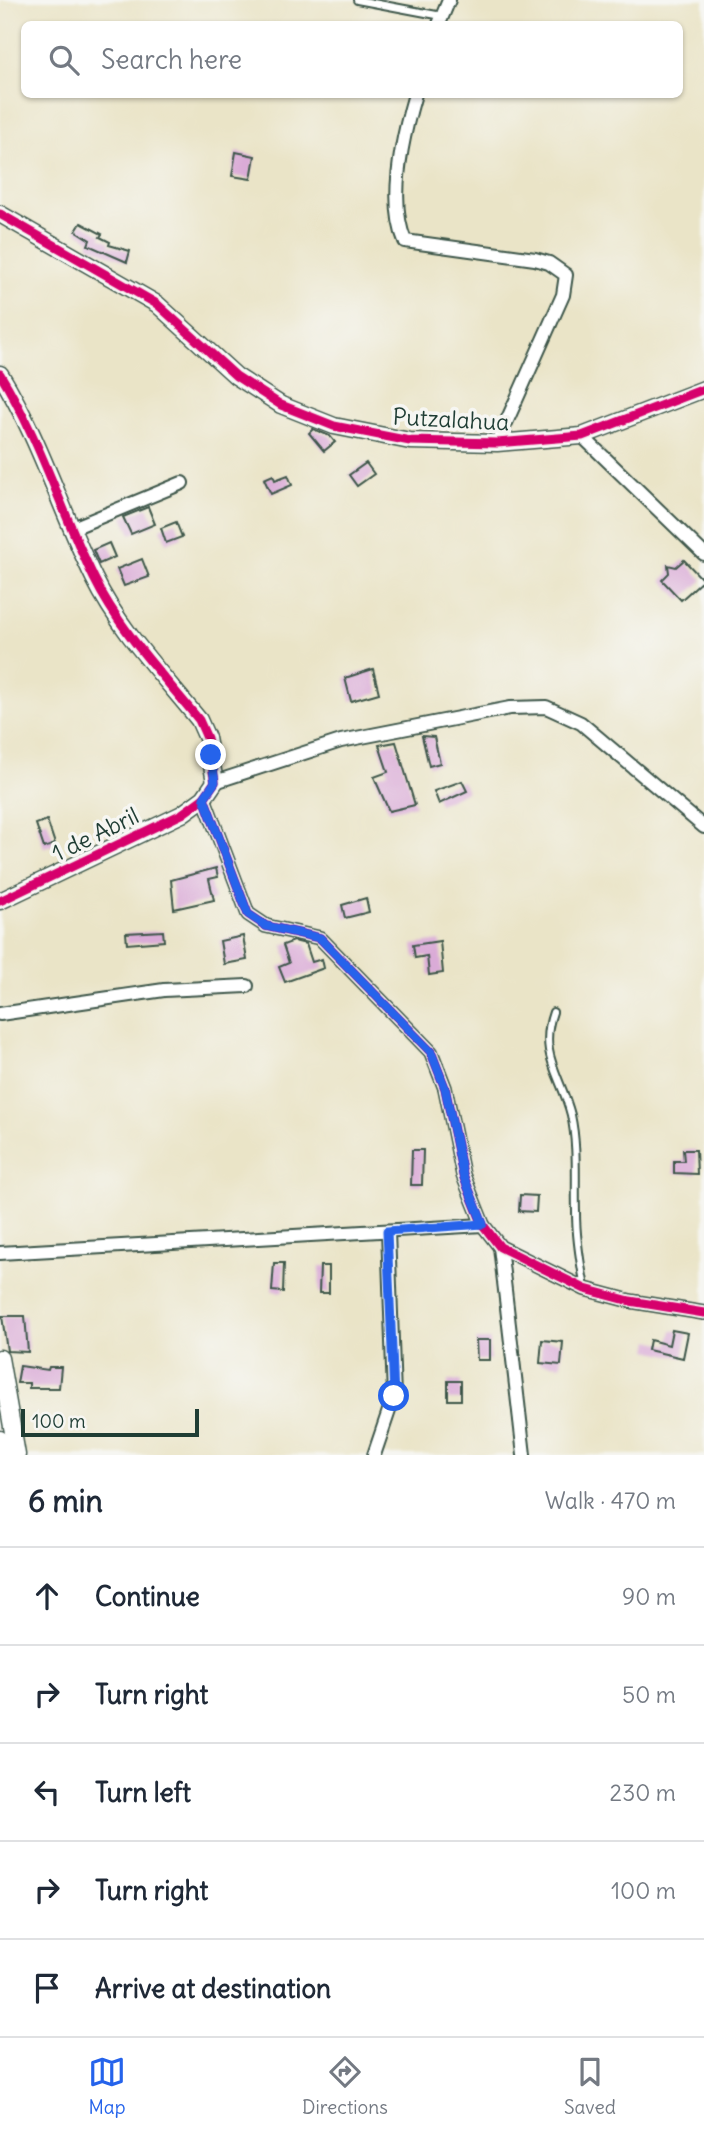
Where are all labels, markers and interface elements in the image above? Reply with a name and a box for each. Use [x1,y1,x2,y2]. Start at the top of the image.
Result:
search box [21,21,683,98]
icon: search [45,41,83,79]
text: Search here [101,43,242,76]
street label: Putzalahua [392,401,510,437]
route end [195,739,226,770]
street label: 1 de Abril [47,801,143,867]
route start [378,1380,409,1411]
scale bar [21,1406,200,1438]
text: 100 m [32,1409,86,1433]
text: 6 min [28,1482,103,1520]
text: Walk · 470 m [545,1486,676,1515]
icon: ahead [28,1577,66,1615]
text: Continue [95,1580,200,1613]
text: 90 m [622,1582,676,1611]
icon: right [28,1675,66,1713]
text: Turn right [95,1678,208,1711]
text: 50 m [622,1680,676,1709]
icon: left [28,1773,66,1811]
text: Turn left [95,1776,191,1809]
text: 230 m [610,1778,676,1807]
icon: right [28,1871,66,1909]
text: Turn right [95,1874,208,1907]
text: 100 m [611,1876,676,1905]
icon: arrive [28,1969,66,2007]
text: Arrive at destination [95,1972,331,2005]
tab: Map [88,2053,126,2119]
tab: Directions [302,2053,388,2119]
tab: Saved [564,2053,616,2119]

